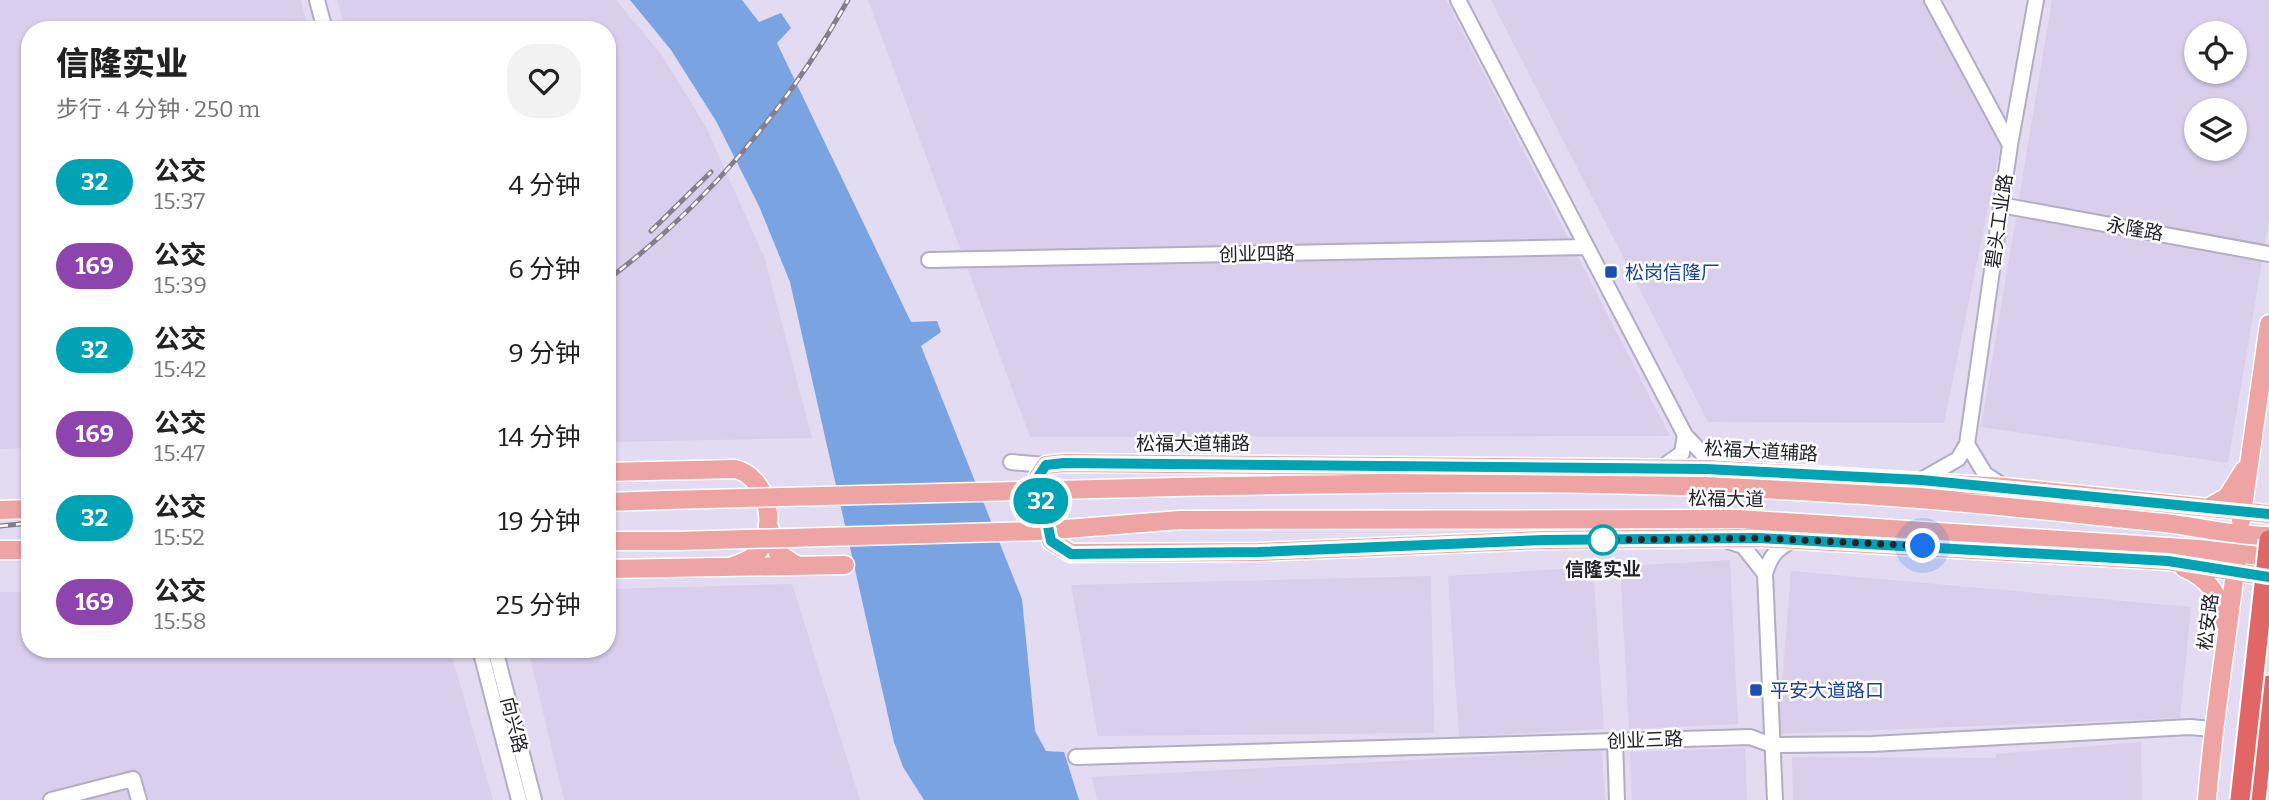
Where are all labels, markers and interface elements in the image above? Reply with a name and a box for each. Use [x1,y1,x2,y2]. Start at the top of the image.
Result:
map controls [2184,21,2247,161]
button: locate [2184,21,2247,84]
text: 信隆实业 [56,44,188,84]
button: heart [507,44,581,118]
text: 步行 · 4 分钟 · 250 m [56,95,260,123]
button: layers [2184,98,2247,161]
text: 公交 [154,156,206,187]
text: 32 [81,168,108,196]
text: 4 分钟 [509,170,581,201]
street label: 碧头工业路 [1981,172,2017,270]
text: 15:37 [154,187,205,215]
street label: 永隆路 [2105,213,2165,245]
text: 公交 [154,240,206,271]
street label: 创业四路 [1219,242,1295,266]
text: 169 [75,252,114,280]
text: 6 分钟 [509,254,581,285]
place label: 松岗信隆厂 [1625,261,1720,284]
marker: 松岗信隆厂 [1603,264,1619,280]
text: 15:39 [154,271,207,299]
text: 公交 [154,324,206,355]
text: 32 [81,336,108,364]
text: 9 分钟 [509,338,581,369]
text: 15:42 [154,355,206,383]
text: 公交 [154,408,206,439]
text: 169 [75,420,114,448]
text: 14 分钟 [498,422,581,453]
street label: 松福大道辅路 [1136,432,1250,455]
street label: 松福大道辅路 [1703,437,1819,465]
text: 15:47 [154,439,205,467]
line badge: 32 [1010,478,1072,524]
text: 32 [1027,487,1055,515]
street label: 松福大道 [1688,487,1764,511]
text: 公交 [154,492,206,523]
text: 32 [81,504,108,532]
text: 19 分钟 [498,506,581,537]
text: 15:52 [154,523,205,551]
marker: 信隆实业 [1588,525,1618,555]
your location [1905,528,1940,563]
place label: 信隆实业 [1565,558,1641,581]
text: 公交 [154,576,206,607]
text: 169 [75,588,114,616]
text: 25 分钟 [496,590,581,621]
street label: 松安路 [2193,592,2223,652]
text: 15:58 [154,607,207,635]
place label: 平安大道路口 [1770,679,1884,702]
marker: 平安大道路口 [1748,682,1764,698]
street label: 向兴路 [496,695,532,755]
street label: 创业三路 [1607,727,1683,753]

